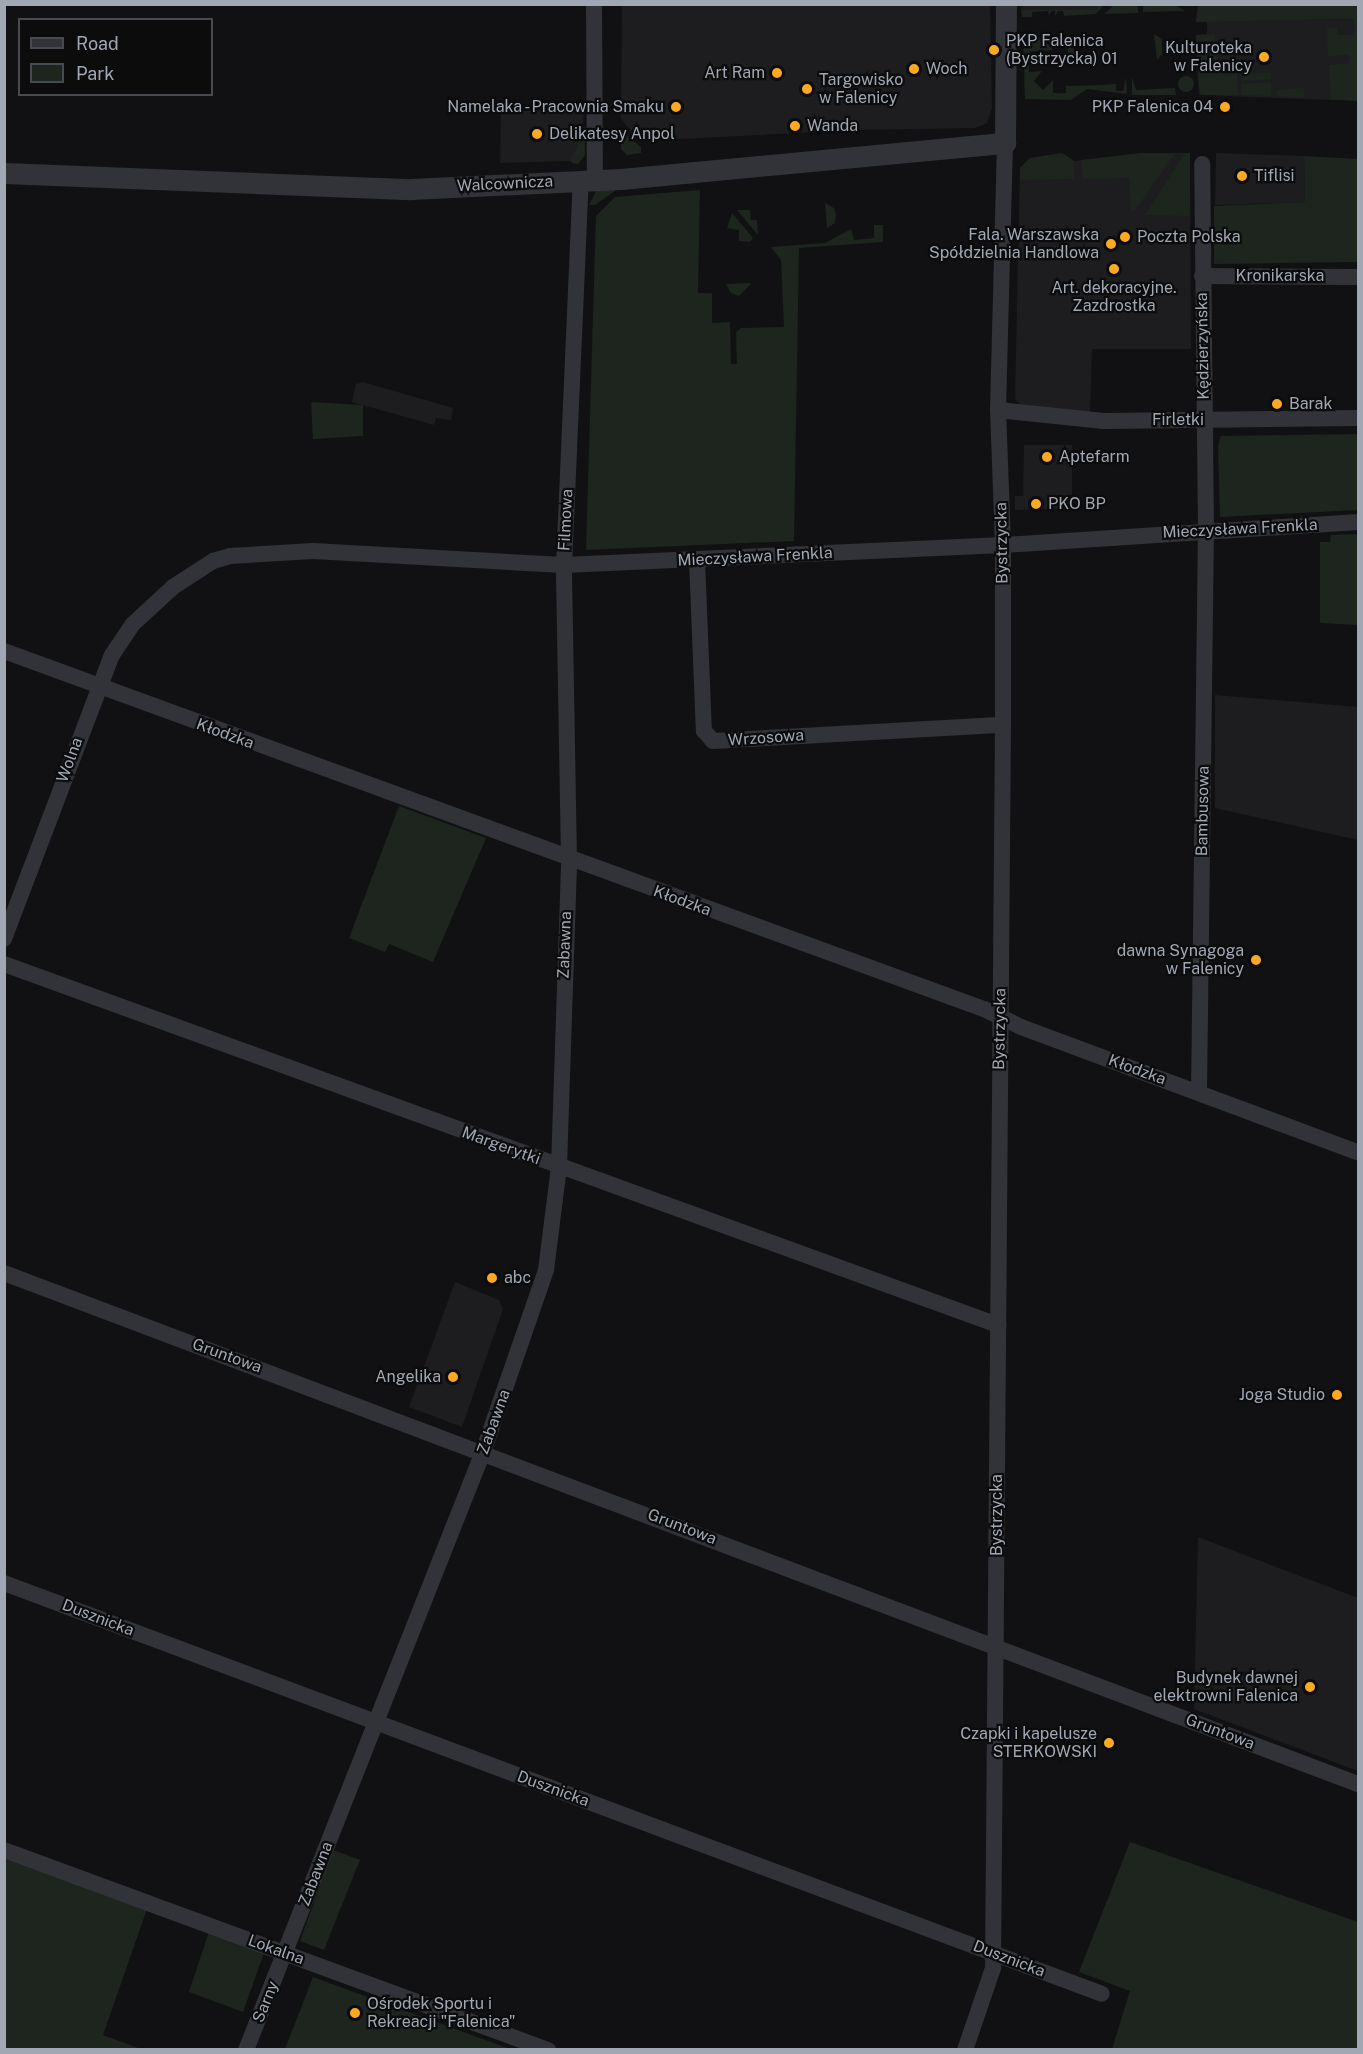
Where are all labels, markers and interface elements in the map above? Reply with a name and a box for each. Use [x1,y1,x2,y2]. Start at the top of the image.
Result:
legend [18,18,213,96]
place label: PKP Falenica (Bystrzycka) 01 [1006,31,1118,69]
text: Road [76,33,119,54]
place label: Kulturoteka w Falenicy [1165,38,1252,76]
marker: PKP Falenica (Bystrzycka) 01 [987,43,1001,57]
marker: Kulturoteka w Falenicy [1257,50,1271,64]
place label: Woch [926,59,967,79]
marker: Woch [907,62,921,76]
text: Park [76,63,114,84]
place label: Art Ram [704,63,765,83]
marker: Art Ram [770,66,784,80]
place label: Targowisko w Falenicy [819,70,903,108]
marker: Targowisko w Falenicy [800,82,814,96]
place label: Namelaka - Pracownia Smaku [443,97,664,117]
place label: PKP Falenica 04 [1092,97,1213,117]
marker: Namelaka - Pracownia Smaku [669,100,683,114]
marker: PKP Falenica 04 [1218,100,1232,114]
place label: Wanda [807,116,858,136]
marker: Wanda [788,119,802,133]
place label: Delikatesy Anpol [549,124,675,144]
marker: Delikatesy Anpol [530,127,544,141]
place label: Tiflisi [1254,166,1295,186]
marker: Tiflisi [1235,169,1249,183]
street label: Walcownicza [456,172,554,196]
place label: Fala. Warszawska Spółdzielnia Handlowa [929,225,1099,263]
place label: Poczta Polska [1137,227,1241,247]
marker: Poczta Polska [1118,230,1132,244]
marker: Fala. Warszawska Spółdzielnia Handlowa [1104,237,1118,251]
marker: Art. dekoracyjne. Zazdrostka [1107,262,1121,276]
street label: Kronikarska [1236,266,1324,286]
place label: Art. dekoracyjne. Zazdrostka [1051,278,1177,316]
street label: Kędzierzyńska [1192,292,1214,400]
place label: Barak [1289,394,1332,414]
marker: Barak [1270,397,1284,411]
street label: Firletki [1152,410,1204,430]
place label: Aptefarm [1059,447,1130,467]
marker: Aptefarm [1040,450,1054,464]
street label: Filmowa [555,488,577,552]
place label: PKO BP [1048,494,1106,514]
marker: PKO BP [1029,497,1043,511]
street label: Bystrzycka [992,502,1012,584]
street label: Mieczysława Frenkla [1162,515,1318,543]
street label: Mieczysława Frenkla [677,543,833,571]
street label: Kłodzka [194,715,256,753]
street label: Wrzosowa [727,726,805,750]
street label: Wolna [53,735,87,785]
street label: Bambusowa [1193,766,1213,856]
street label: Kłodzka [651,882,713,920]
street label: Zabawna [554,911,576,979]
place label: dawna Synagoga w Falenicy [1117,941,1244,979]
marker: dawna Synagoga w Falenicy [1249,953,1263,967]
street label: Bystrzycka [990,988,1010,1070]
street label: Kłodzka [1106,1051,1168,1089]
street label: Margerytki [459,1123,543,1169]
place label: abc [504,1268,531,1288]
marker: abc [485,1271,499,1285]
street label: Gruntowa [190,1335,264,1377]
place label: Angelika [375,1367,441,1387]
marker: Angelika [446,1370,460,1384]
place label: Joga Studio [1239,1385,1325,1405]
street label: Zabawna [473,1387,515,1457]
marker: Joga Studio [1330,1388,1344,1402]
street label: Bystrzycka [987,1474,1007,1556]
street label: Gruntowa [645,1505,719,1549]
street label: Dusznicka [59,1596,137,1640]
place label: Budynek dawnej elektrowni Falenica [1153,1668,1298,1706]
marker: Budynek dawnej elektrowni Falenica [1303,1680,1317,1694]
street label: Gruntowa [1183,1710,1257,1754]
place label: Czapki i kapelusze STERKOWSKI [960,1724,1097,1762]
marker: Czapki i kapelusze STERKOWSKI [1102,1736,1116,1750]
street label: Dusznicka [514,1767,592,1811]
street label: Zabawna [295,1839,337,1909]
street label: Lokalna [245,1931,307,1969]
street label: Dusznicka [970,1937,1048,1981]
street label: Sarny [249,1978,283,2026]
place label: Ośrodek Sportu i Rekreacji "Falenica" [367,1994,515,2032]
marker: Ośrodek Sportu i Rekreacji "Falenica" [348,2006,362,2020]

